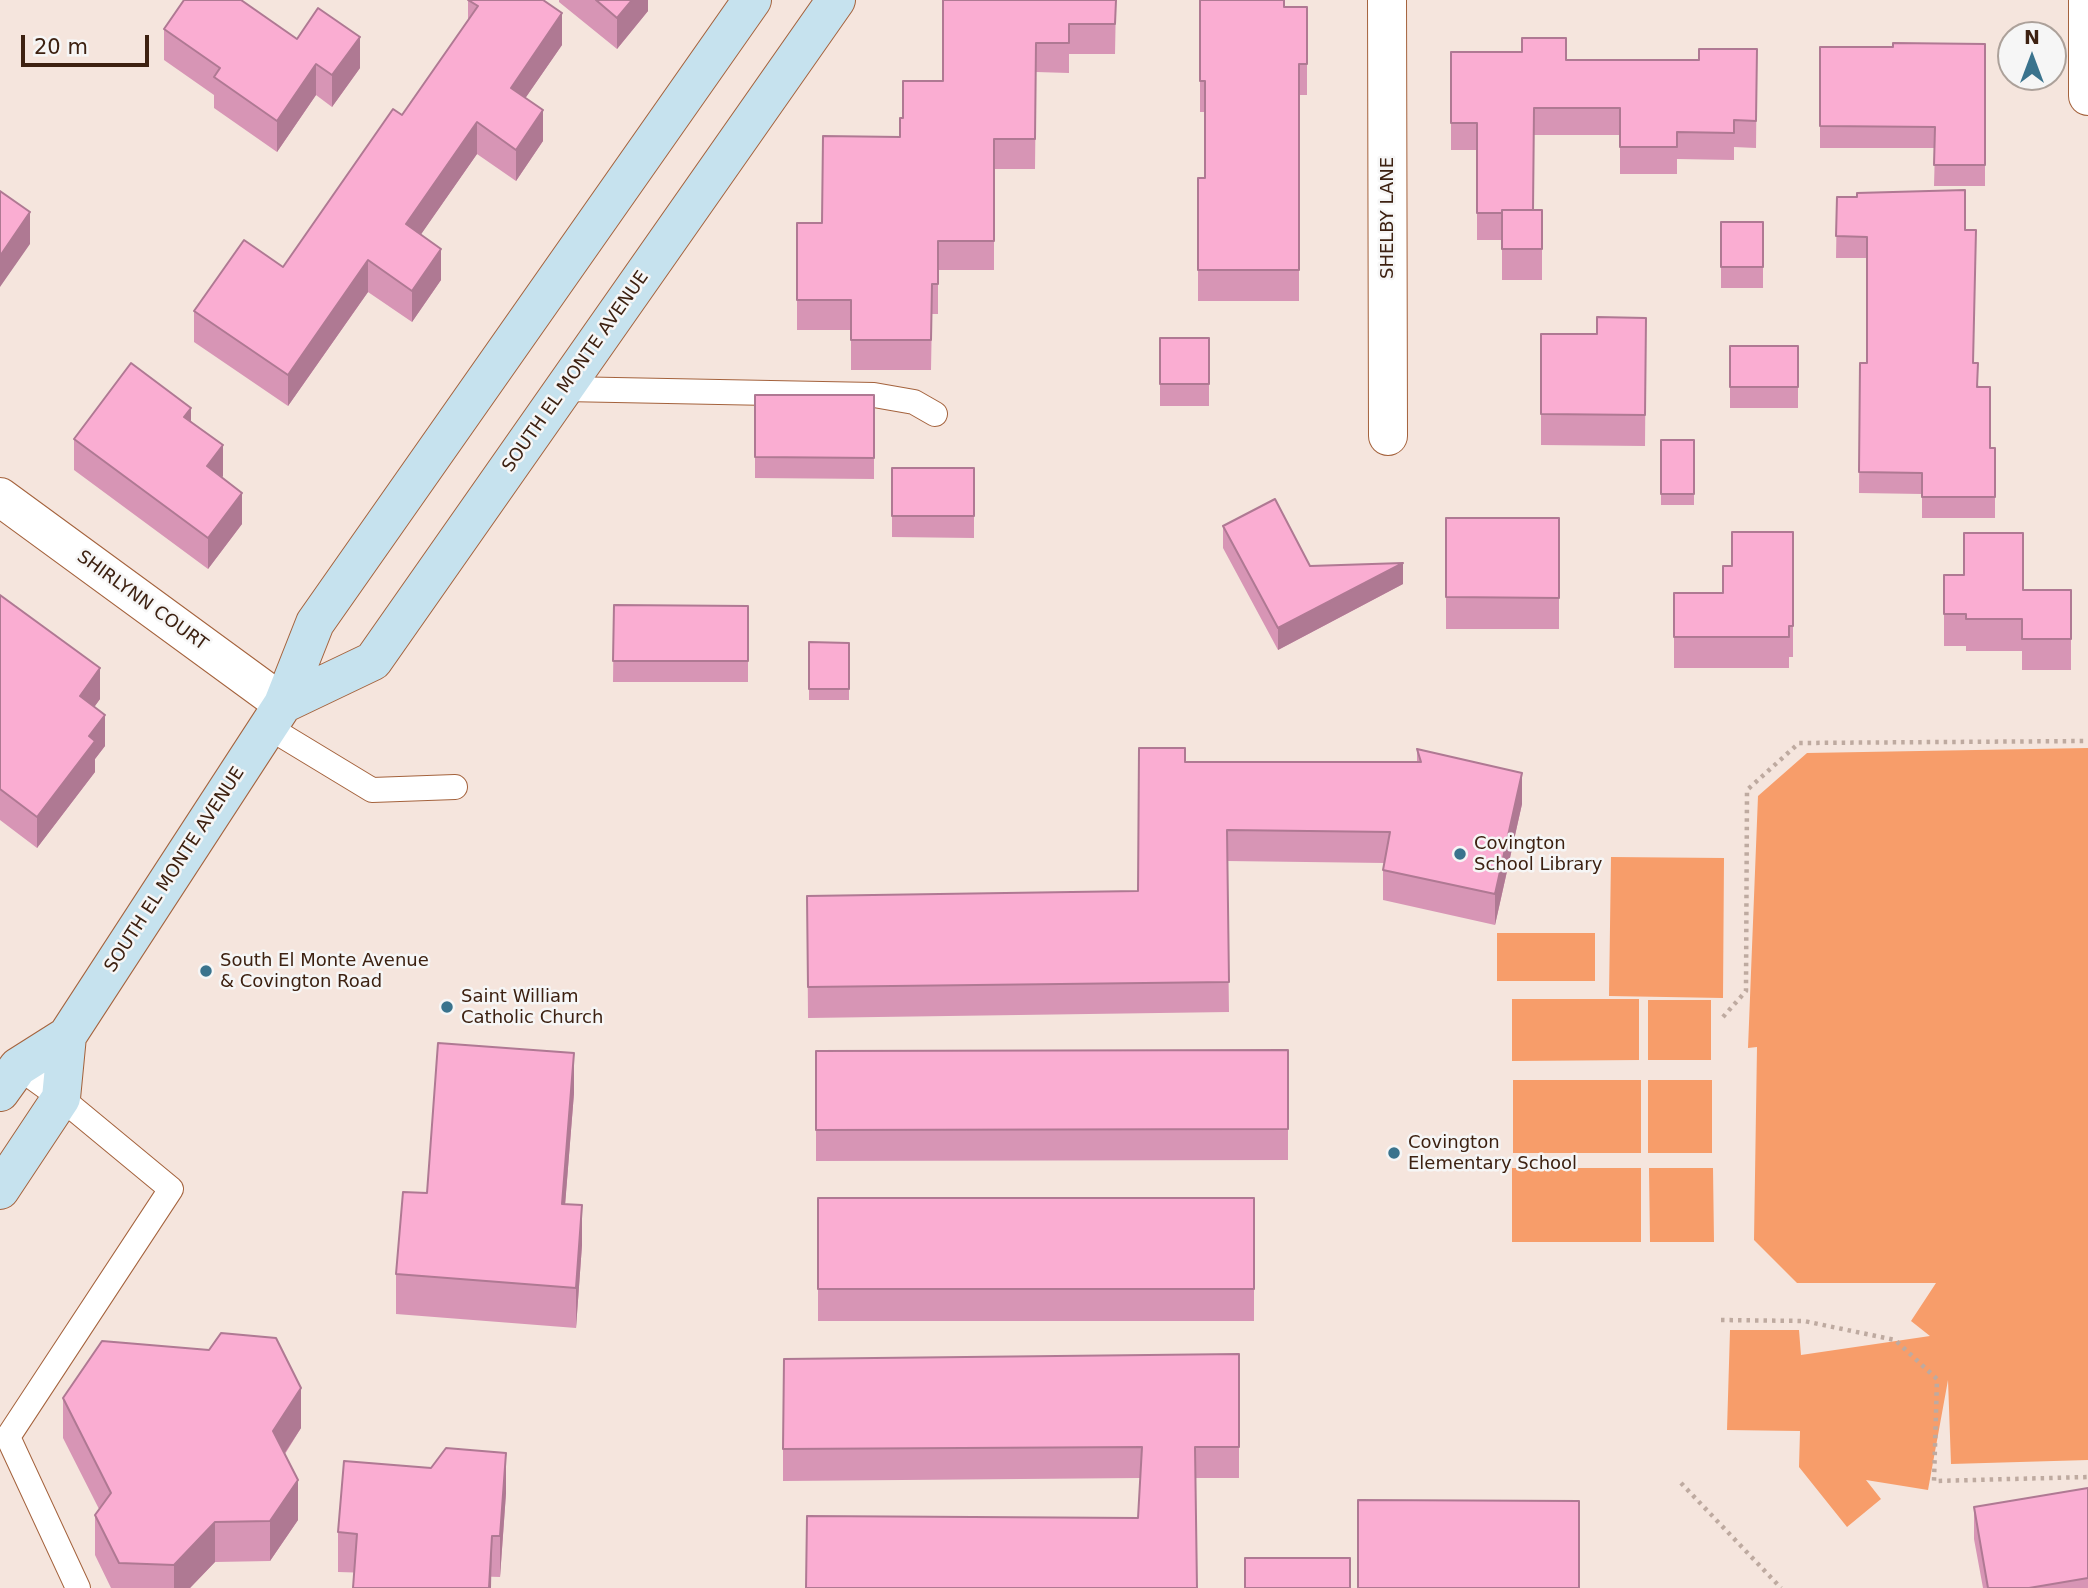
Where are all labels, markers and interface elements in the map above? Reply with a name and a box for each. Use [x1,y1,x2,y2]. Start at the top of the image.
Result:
scale bar [24,21,152,65]
north arrow [1997,21,2067,91]
text: N [2024,26,2040,48]
text: 20 m [34,35,88,59]
street label: SHELBY LANE [1377,157,1399,279]
street label: SOUTH EL MONTE AVENUE [498,267,654,477]
street label: SHIRLYNN COURT [72,546,212,656]
street label: SOUTH EL MONTE AVENUE [101,763,249,977]
place label: Covington School Library [1474,833,1602,876]
marker: Covington School Library [1452,846,1468,862]
place label: South El Monte Avenue & Covington Road [220,950,429,992]
marker: South El Monte Avenue & Covington Road [198,963,214,979]
place label: Saint William Catholic Church [461,986,603,1028]
marker: Saint William Catholic Church [439,999,455,1015]
place label: Covington Elementary School [1408,1132,1577,1174]
marker: Covington Elementary School [1386,1145,1402,1161]

